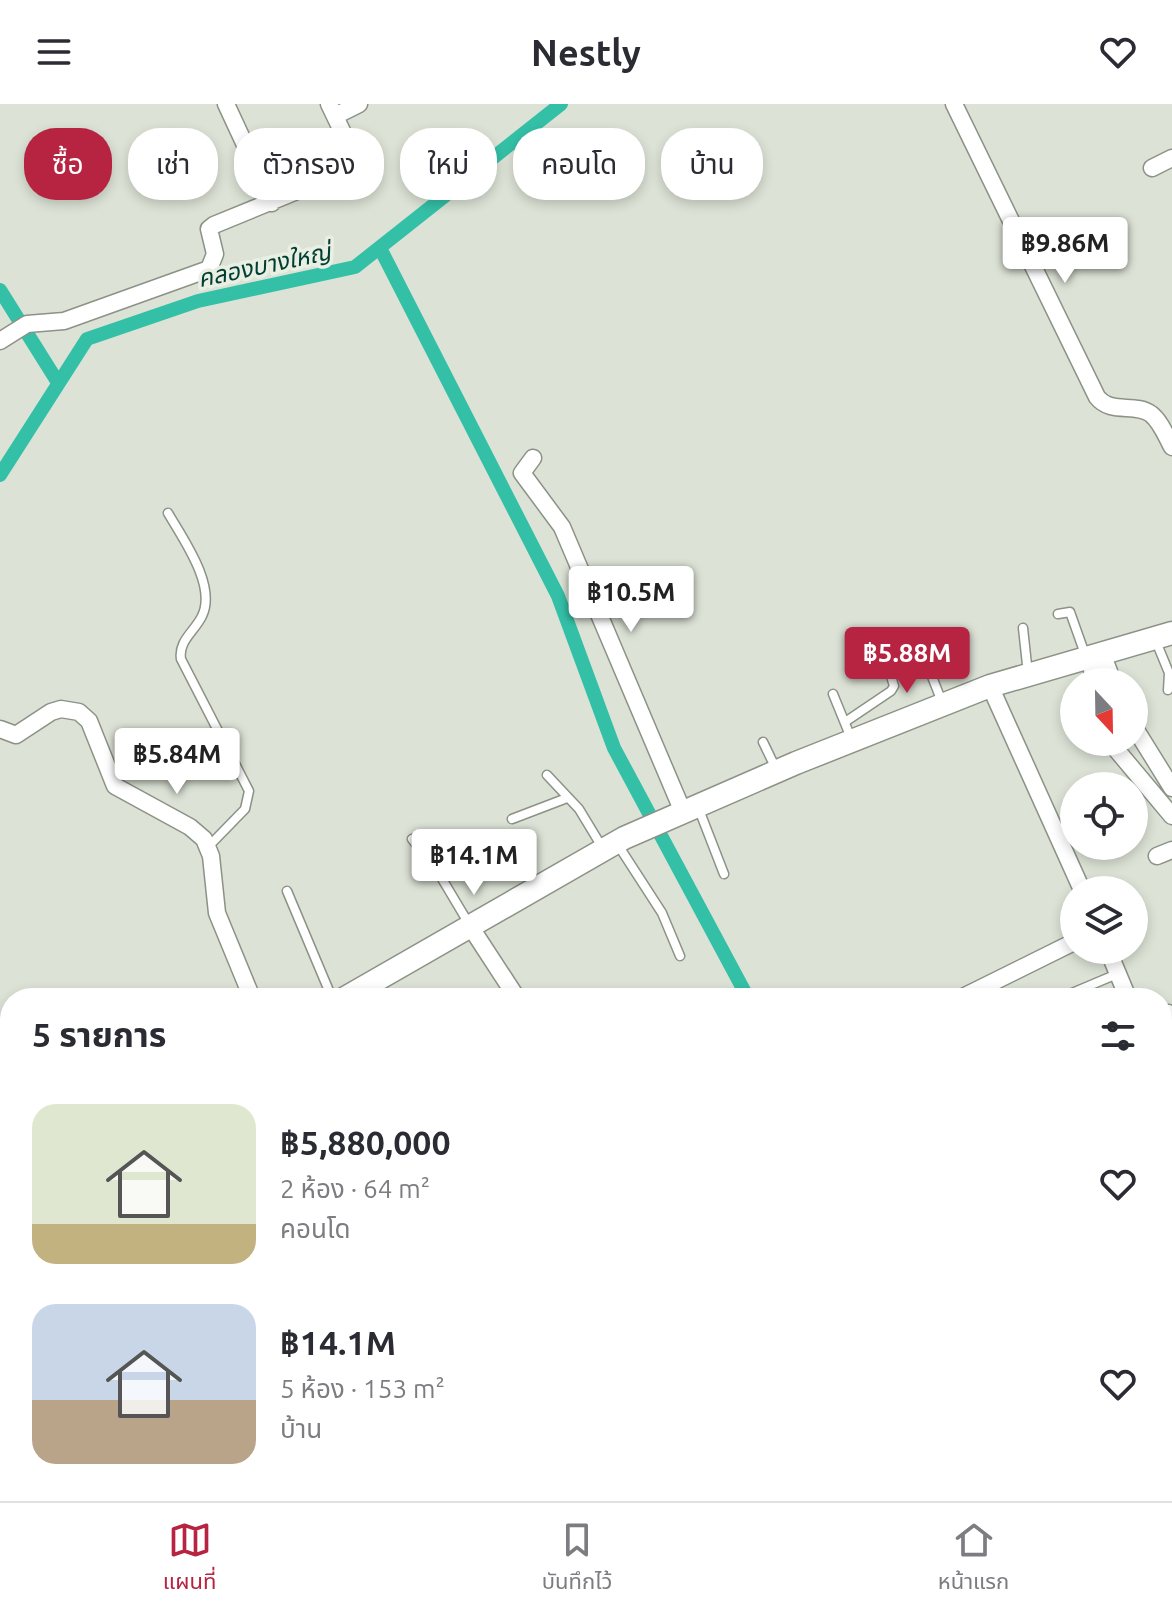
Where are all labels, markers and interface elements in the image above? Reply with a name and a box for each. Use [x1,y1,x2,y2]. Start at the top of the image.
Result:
icon: menu [32,30,76,74]
icon: heart [1096,30,1140,74]
text: Nestly [531,32,641,73]
chip: ซื้อ [24,128,112,200]
chip: เช่า [128,128,218,200]
chip: ตัวกรอง [234,128,384,200]
chip: ใหม่ [400,128,497,200]
chip: คอนโด [513,128,645,200]
chip: บ้าน [661,128,763,200]
pin: ฿9.86M [1000,217,1130,285]
text: ฿9.86M [1021,228,1109,257]
water label: คลองบางใหญ่ [195,237,336,292]
pin: ฿10.5M [566,566,696,634]
text: ฿10.5M [587,577,675,606]
pin: ฿5.88M [842,627,972,695]
text: ฿5.88M [863,638,951,667]
north arrow [1060,668,1148,756]
map controls [1060,668,1148,964]
pin: ฿5.84M [112,728,242,796]
text: ฿5.84M [133,739,221,768]
button: locate [1060,772,1148,860]
pin: ฿14.1M [409,829,539,897]
text: ฿14.1M [430,840,518,869]
button: layers [1060,876,1148,964]
icon: filters [1096,1014,1140,1058]
text: 5 รายการ [32,1015,166,1053]
text: ฿5,880,000 [280,1123,451,1161]
icon: home [96,1136,192,1232]
icon: heart [1096,1162,1140,1206]
text: 2 ห้อง · 64 m² [280,1174,430,1203]
text: คอนโด [280,1214,351,1243]
text: ฿14.1M [280,1323,396,1361]
icon: home [96,1336,192,1432]
icon: heart [1096,1362,1140,1406]
text: 5 ห้อง · 153 m² [280,1374,445,1403]
text: บ้าน [280,1414,322,1443]
tab: แผนที่ [163,1518,216,1599]
tab: บันทึกไว้ [542,1518,612,1599]
tab: หน้าแรก [938,1518,1009,1599]

